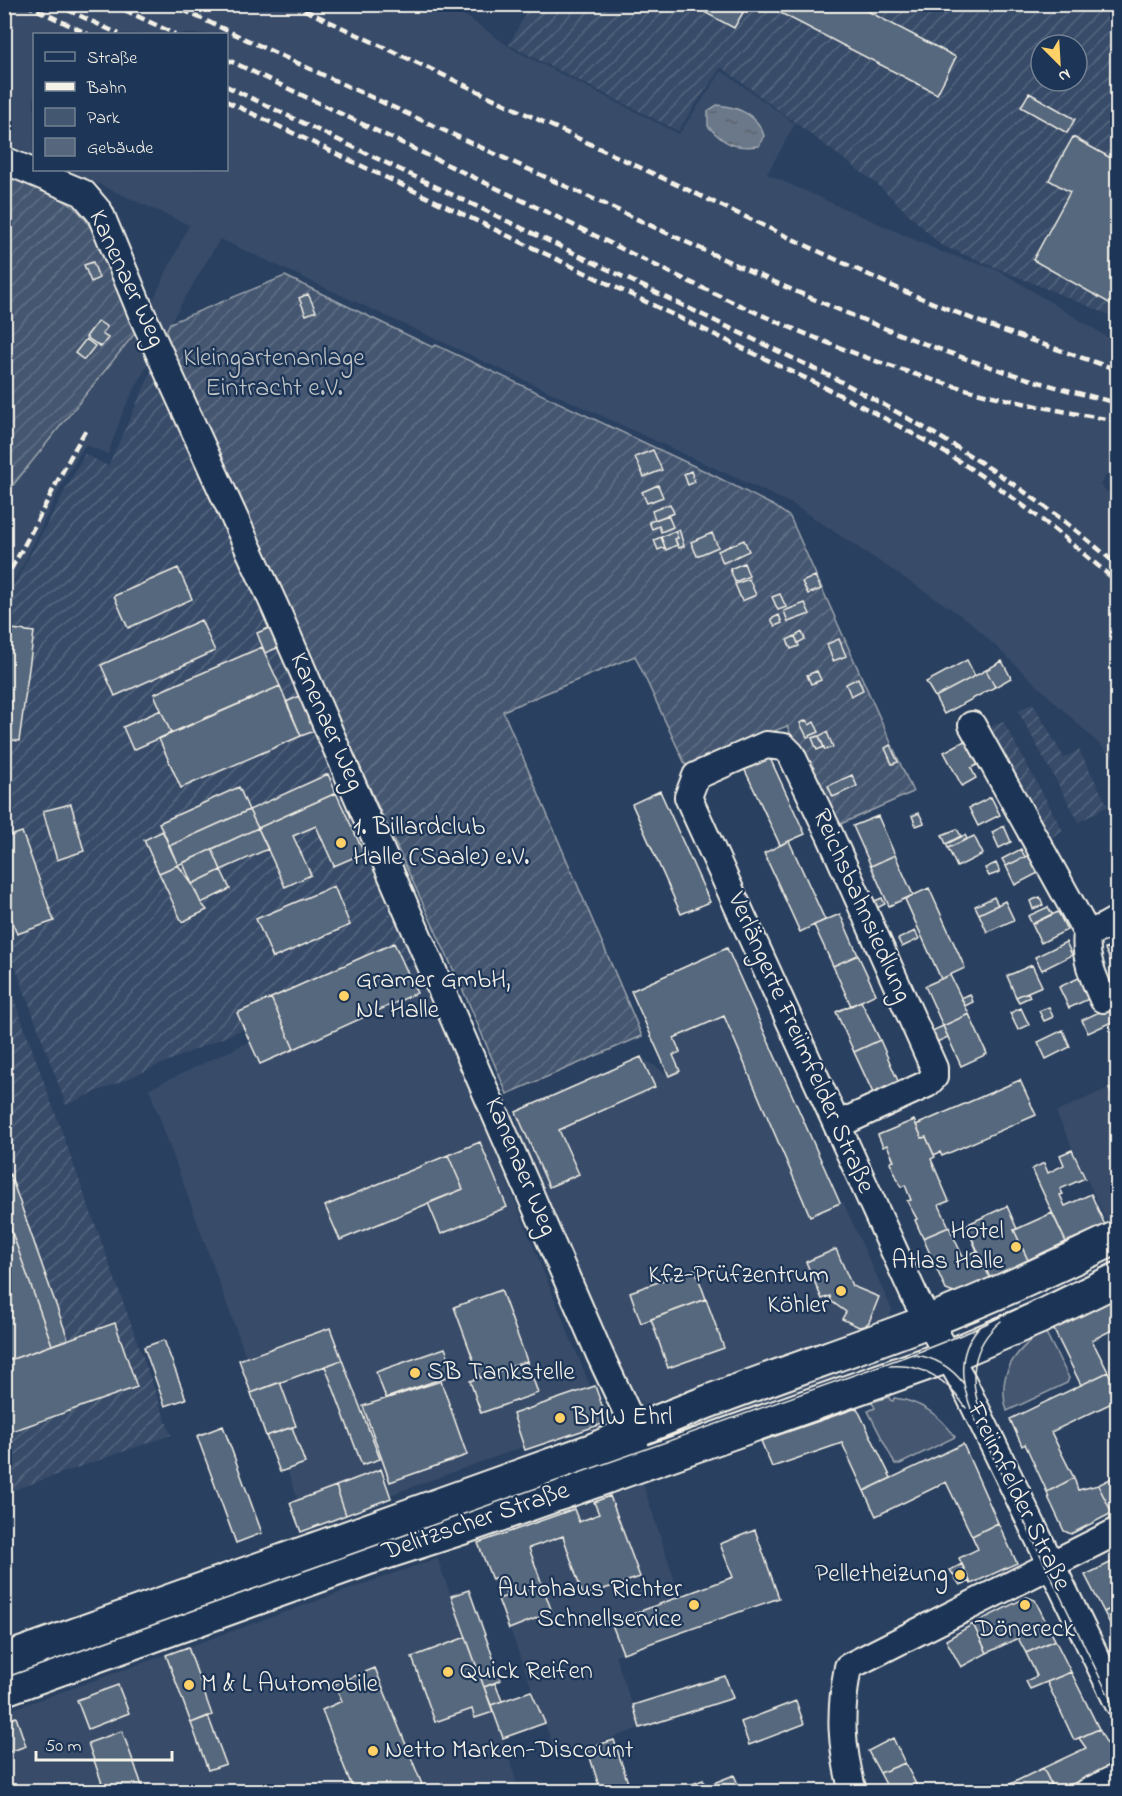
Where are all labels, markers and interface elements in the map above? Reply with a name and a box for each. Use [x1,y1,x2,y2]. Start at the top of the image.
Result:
legend [33,33,228,171]
north arrow [1029,33,1089,93]
text: Straße [87,46,138,72]
text: N [1054,62,1074,88]
text: Bahn [86,76,126,102]
text: Park [87,106,120,132]
text: Gebäude [87,136,154,162]
street label: Kanenaer Weg [78,204,174,354]
park label: Kleingartenanlage Eintracht e.V. [183,340,365,408]
street label: Kanenaer Weg [279,647,373,797]
street label: Reichsbahnsiedlung [801,803,921,1009]
place label: 1. Billardclub Halle (Saale) e.V. [353,809,529,877]
marker: 1. Billardclub Halle (Saale) e.V. [334,836,348,850]
street label: Verlängerte Freiimfelder Straße [716,885,884,1200]
place label: Gramer GmbH, NL Halle [356,962,511,1030]
marker: Gramer GmbH, NL Halle [337,989,351,1003]
street label: Kanenaer Weg [474,1092,566,1242]
place label: Hotel Atlas Halle [892,1213,1004,1281]
marker: Hotel Atlas Halle [1009,1240,1023,1254]
place label: Kfz-Prüfzentrum Köhler [648,1257,830,1325]
marker: Kfz-Prüfzentrum Köhler [834,1284,848,1298]
place label: SB Tankstelle [427,1354,575,1392]
marker: SB Tankstelle [408,1366,422,1380]
street label: Freiimfelder Straße [955,1395,1080,1598]
place label: BMW Ehrl [571,1399,672,1437]
marker: BMW Ehrl [553,1411,567,1425]
street label: Delitzscher Straße [376,1472,575,1572]
place label: Pelletheizung [815,1556,948,1594]
marker: Pelletheizung [953,1568,967,1582]
place label: Autohaus Richter Schnellservice [497,1571,683,1639]
marker: Autohaus Richter Schnellservice [687,1598,701,1612]
marker: Dönereck [1018,1598,1032,1612]
place label: Dönereck [974,1611,1075,1649]
place label: Quick Reifen [460,1653,593,1691]
marker: Quick Reifen [441,1665,455,1679]
place label: M & L Automobile [201,1666,379,1704]
marker: M & L Automobile [182,1678,196,1692]
scale bar [36,1724,172,1762]
place label: Netto Marken-Discount [385,1732,634,1770]
text: 50 m [45,1734,82,1760]
marker: Netto Marken-Discount [366,1744,380,1758]

